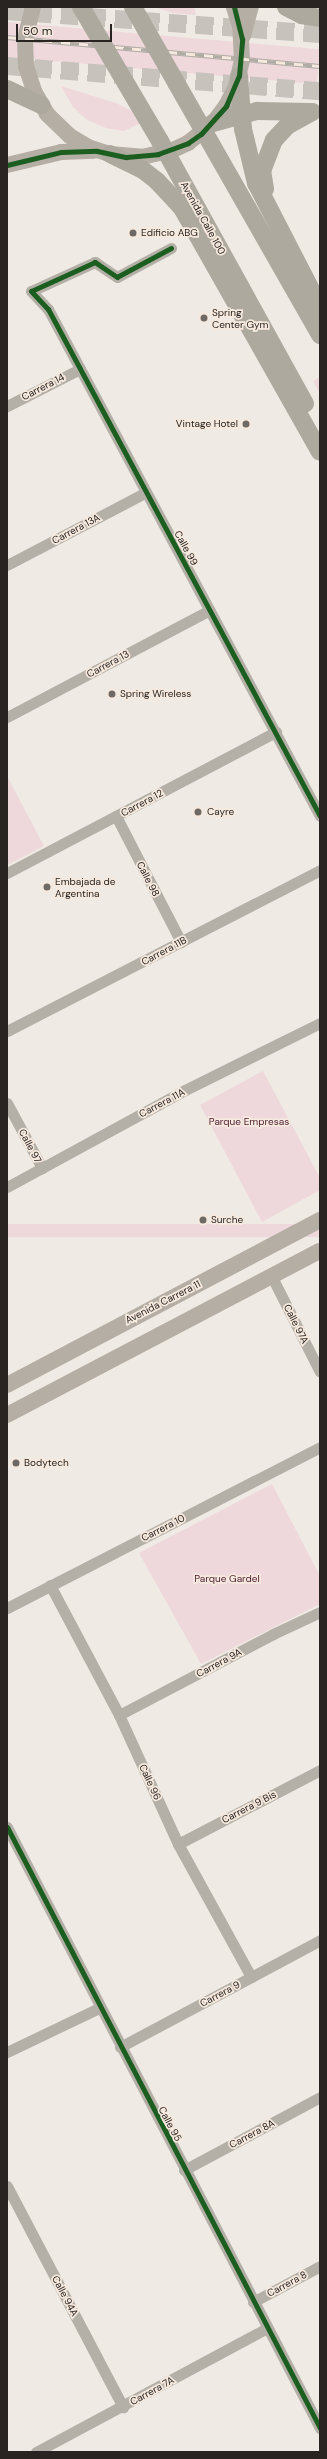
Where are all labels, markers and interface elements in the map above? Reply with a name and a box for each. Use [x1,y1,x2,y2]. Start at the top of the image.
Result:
scale bar [18,16,114,42]
text: 50 m [23,23,52,39]
street label: Avenida Calle 100 [178,179,228,257]
place label: Edificio ABG [141,227,198,239]
marker: Edificio ABG [128,228,138,238]
place label: Spring Center Gym [212,306,268,330]
marker: Spring Center Gym [199,313,209,323]
street label: Carrera 14 [20,371,66,403]
place label: Vintage Hotel [176,418,238,430]
marker: Vintage Hotel [241,419,251,429]
street label: Carrera 13A [50,511,102,547]
street label: Calle 99 [172,528,200,568]
street label: Carrera 13 [85,648,131,680]
place label: Spring Wireless [120,688,191,700]
marker: Spring Wireless [107,689,117,699]
street label: Carrera 12 [119,787,165,819]
marker: Cayre [192,806,204,818]
place label: Cayre [207,806,234,818]
street label: Calle 98 [134,860,162,898]
place label: Embajada de Argentina [55,875,115,898]
marker: Embajada de Argentina [42,882,52,892]
street label: Carrera 11B [139,934,189,968]
street label: Carrera 11A [137,1086,187,1120]
park label: Parque Empresas [209,1116,289,1128]
street label: Calle 97 [16,1127,44,1165]
place label: Surche [211,1214,243,1226]
marker: Surche [198,1215,208,1225]
street label: Avenida Carrera 11 [123,1278,203,1326]
street label: Calle 97A [281,1302,311,1346]
place label: Bodytech [24,1457,69,1469]
marker: Bodytech [11,1458,21,1468]
street label: Carrera 10 [139,1512,187,1544]
park label: Parque Gardel [194,1573,260,1585]
street label: Carrera 9A [194,1646,244,1680]
street label: Calle 96 [137,1762,163,1802]
street label: Carrera 9 Bis [220,1788,278,1826]
street label: Carrera 9 [198,1978,242,2010]
street label: Calle 95 [156,2104,184,2144]
street label: Carrera 8A [227,2117,277,2151]
street label: Carrera 8 [265,2269,309,2299]
street label: Calle 94A [49,2274,81,2318]
street label: Carrera 7A [128,2374,176,2408]

